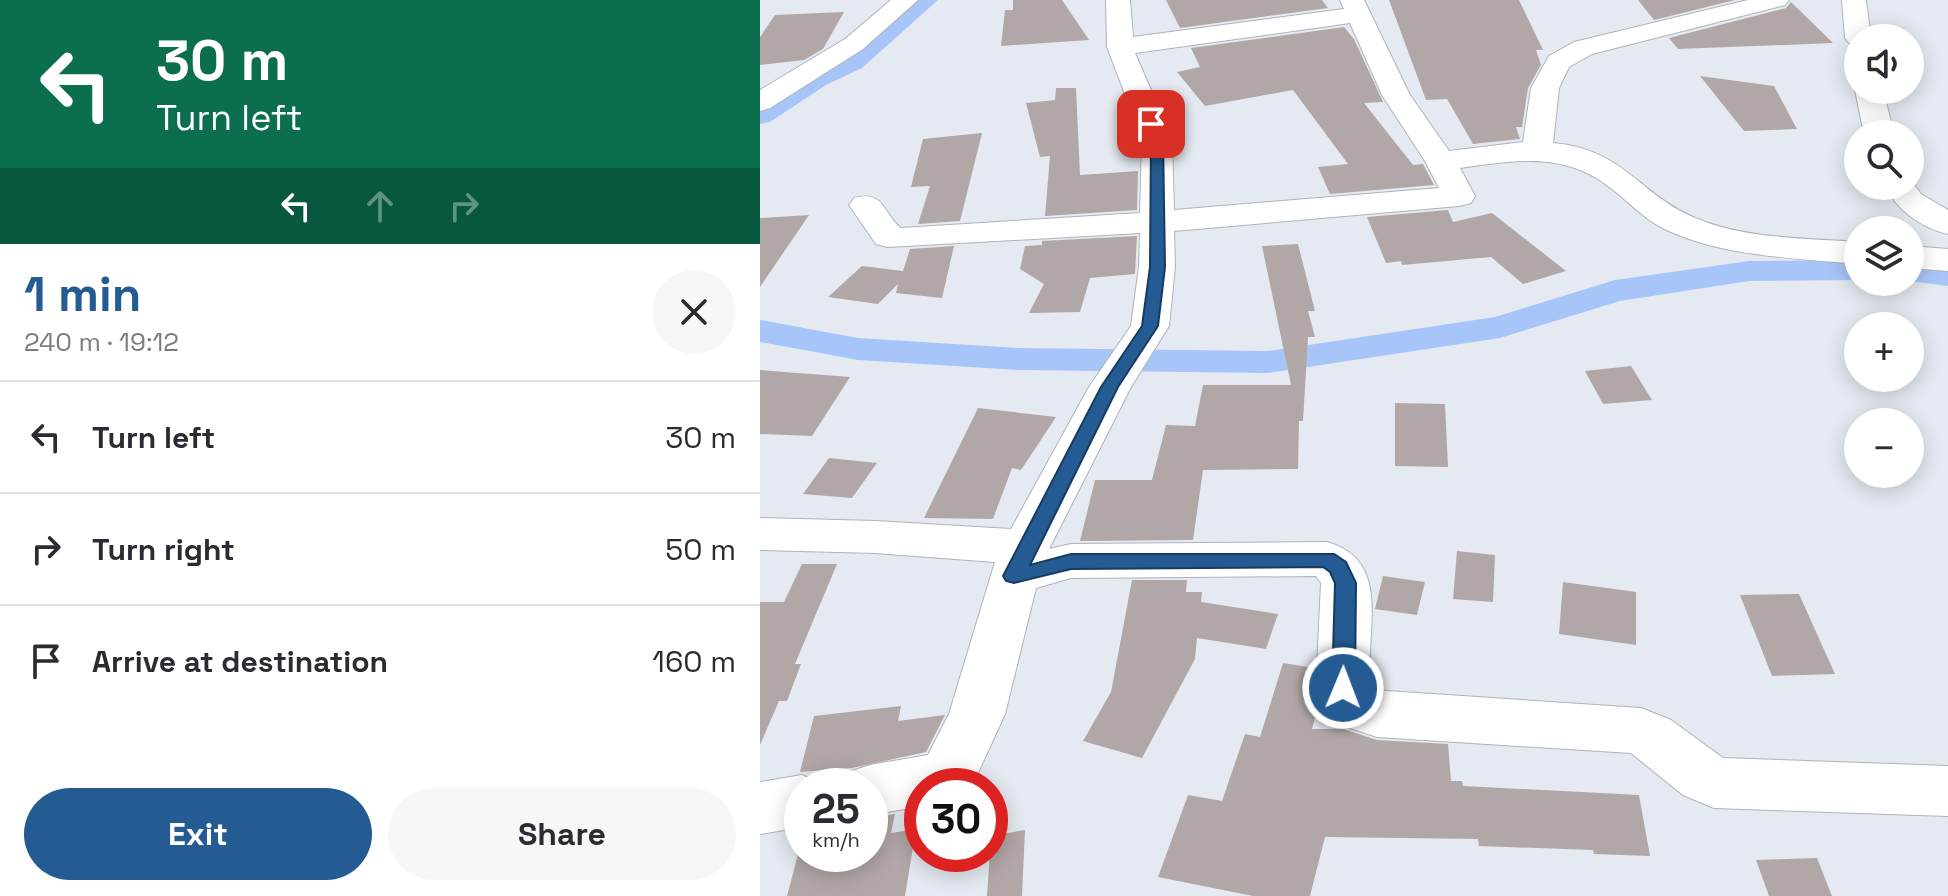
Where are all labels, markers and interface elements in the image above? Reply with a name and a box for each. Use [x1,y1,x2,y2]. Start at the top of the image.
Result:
map controls [1844,24,1924,488]
button: sound [1844,24,1924,104]
text: 30 m [156,25,288,96]
icon: left [24,32,128,136]
pin [1117,90,1185,158]
text: Turn left [156,95,303,141]
icon: arrive [1129,102,1173,146]
button: search [1844,120,1924,200]
icon: left [274,184,318,228]
icon: ahead [358,184,402,228]
icon: right [442,184,486,228]
button: layers [1844,216,1924,296]
text: 1 min [24,264,141,325]
button: close [652,270,736,354]
button: + [1844,312,1924,392]
text: 240 m · 19:12 [24,325,179,359]
button: − [1844,408,1924,488]
icon: left [24,415,68,459]
text: Turn left [92,418,215,457]
text: 30 m [665,418,736,457]
icon: right [24,527,68,571]
text: Turn right [92,530,235,569]
text: 50 m [665,530,736,569]
icon: arrive [24,639,68,683]
text: Arrive at destination [92,642,388,681]
text: 160 m [652,642,736,681]
position arrow [1301,646,1385,730]
speed limit sign: 30 [904,768,1008,872]
text: 25 [812,784,860,835]
button: Exit [24,788,372,880]
button: Share [388,788,736,880]
text: km/h [812,827,860,853]

